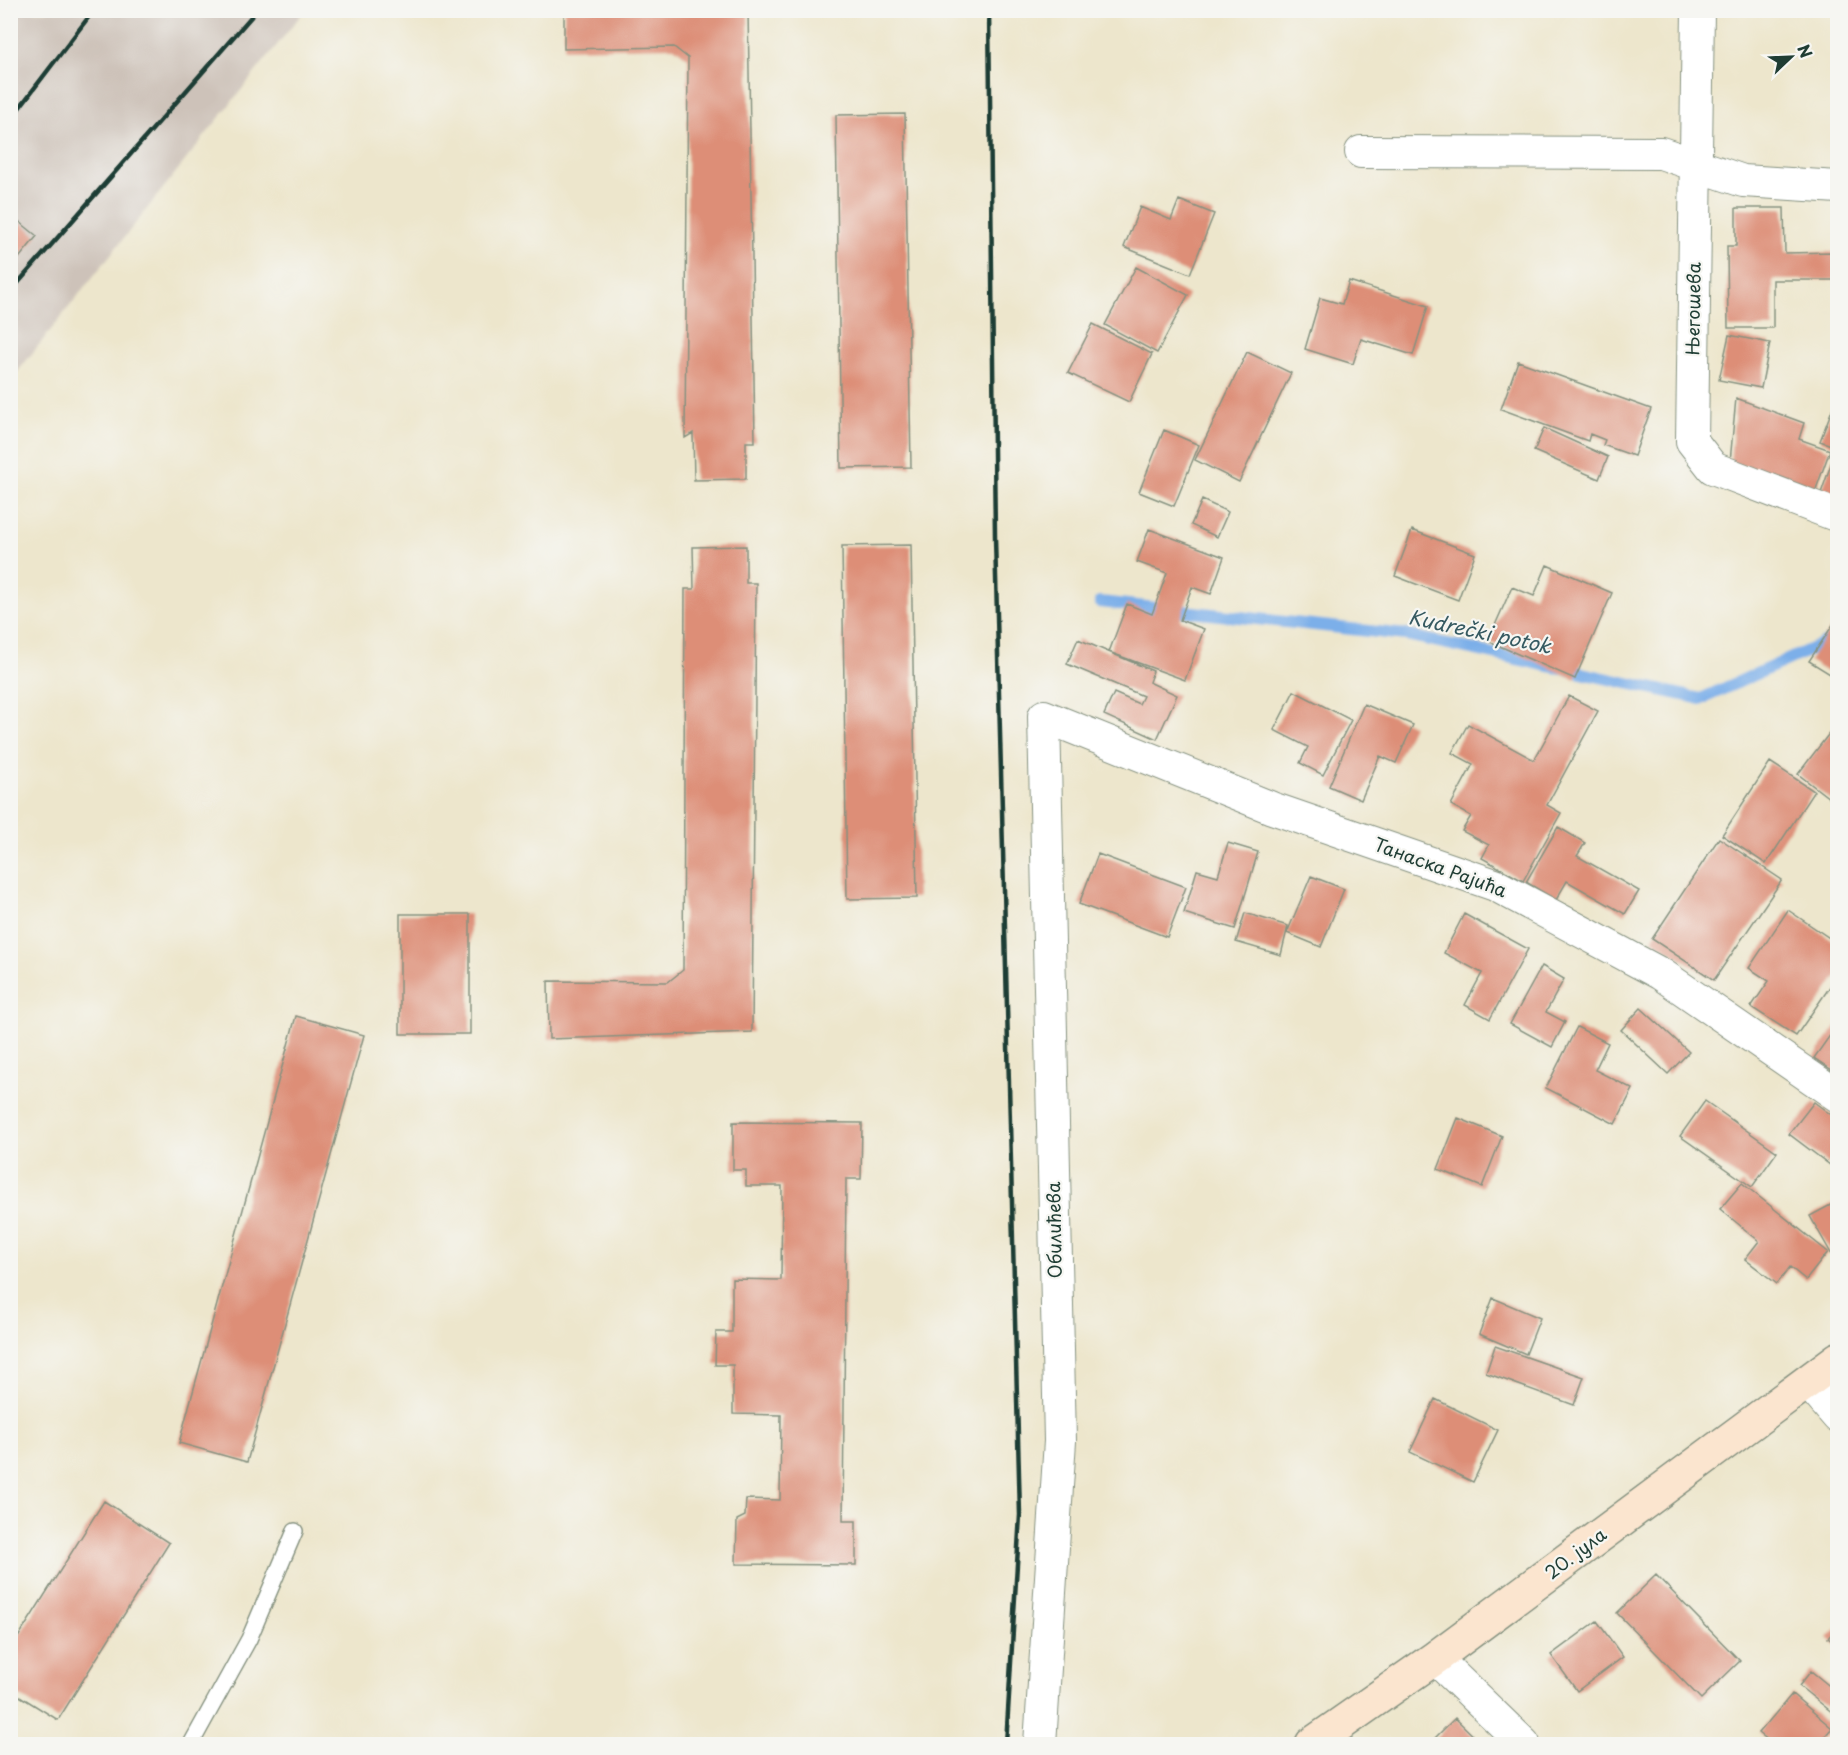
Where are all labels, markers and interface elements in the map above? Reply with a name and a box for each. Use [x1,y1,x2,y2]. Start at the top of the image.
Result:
north arrow [1761,27,1821,87]
text: N [1792,40,1819,61]
street label: Његошева [1678,261,1707,356]
water label: Kudrečki potok [1406,601,1555,661]
street label: Танаска Рајића [1370,830,1512,903]
street label: Обилићева [1039,1181,1068,1279]
street label: 20. јула [1539,1520,1612,1585]

